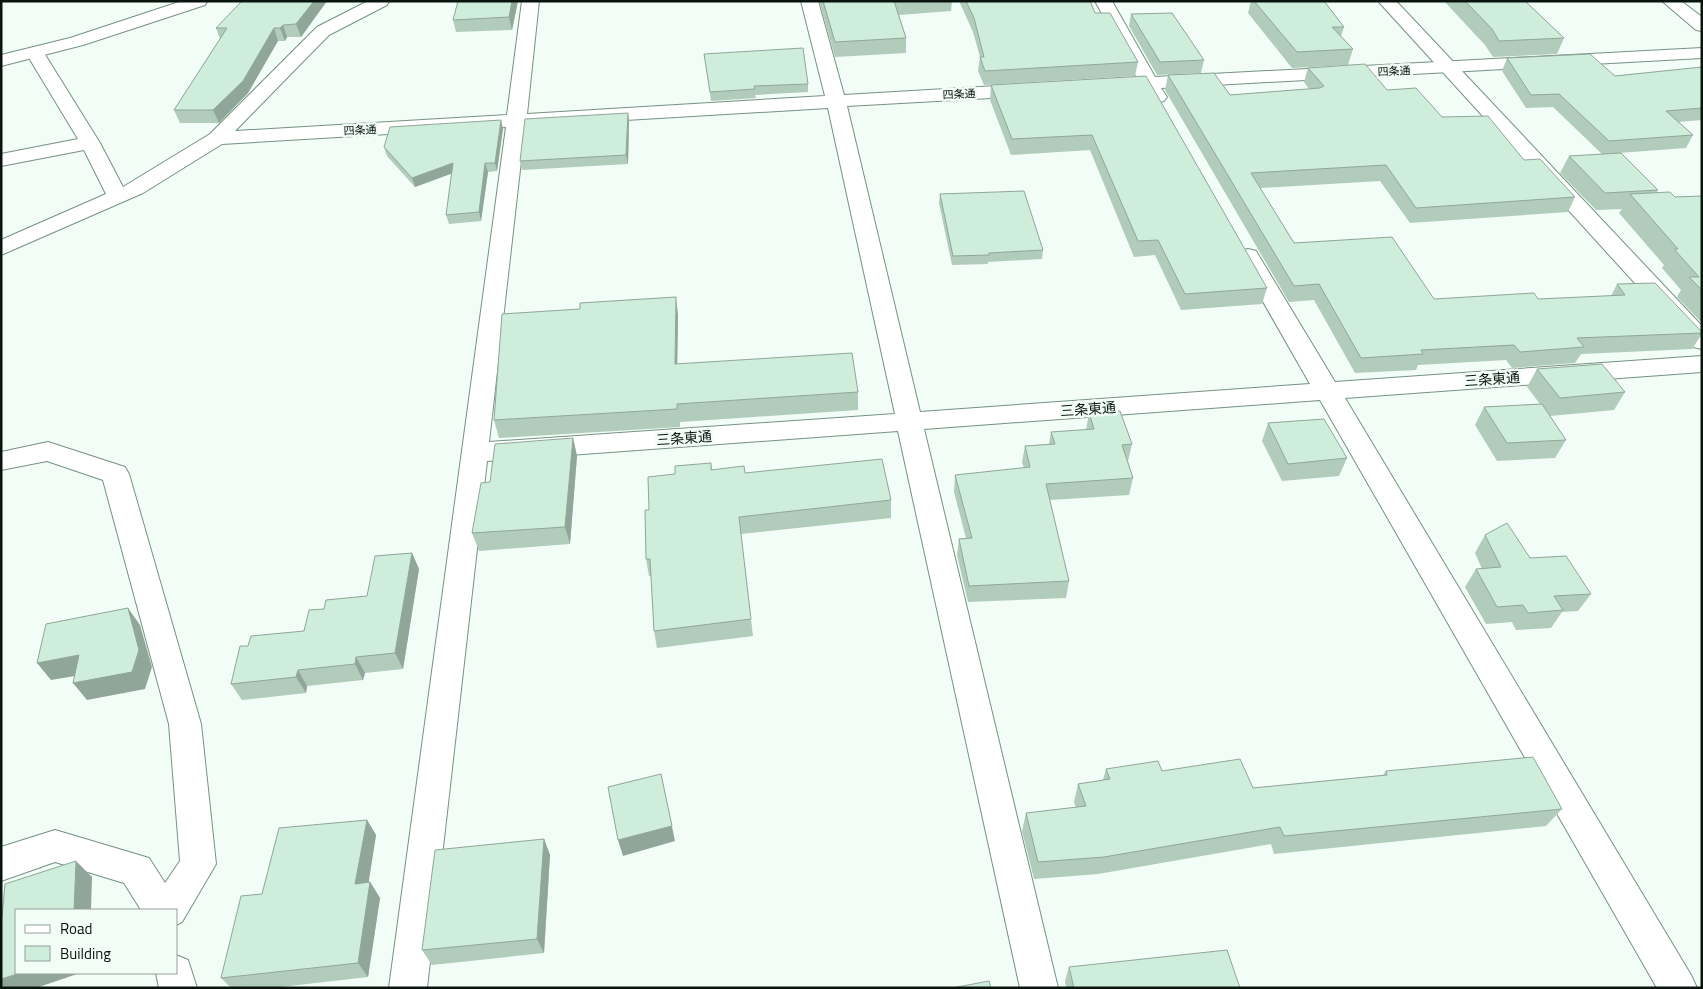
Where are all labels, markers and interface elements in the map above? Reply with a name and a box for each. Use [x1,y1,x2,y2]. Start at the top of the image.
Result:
street label: 四条通 [1377,62,1411,80]
street label: 四条通 [942,85,976,103]
street label: 四条通 [343,121,377,139]
street label: 三条東通 [1463,366,1521,391]
street label: 三条東通 [1059,396,1117,421]
street label: 三条東通 [655,425,713,450]
legend [15,909,178,974]
text: Road [60,917,92,940]
text: Building [60,942,111,965]

